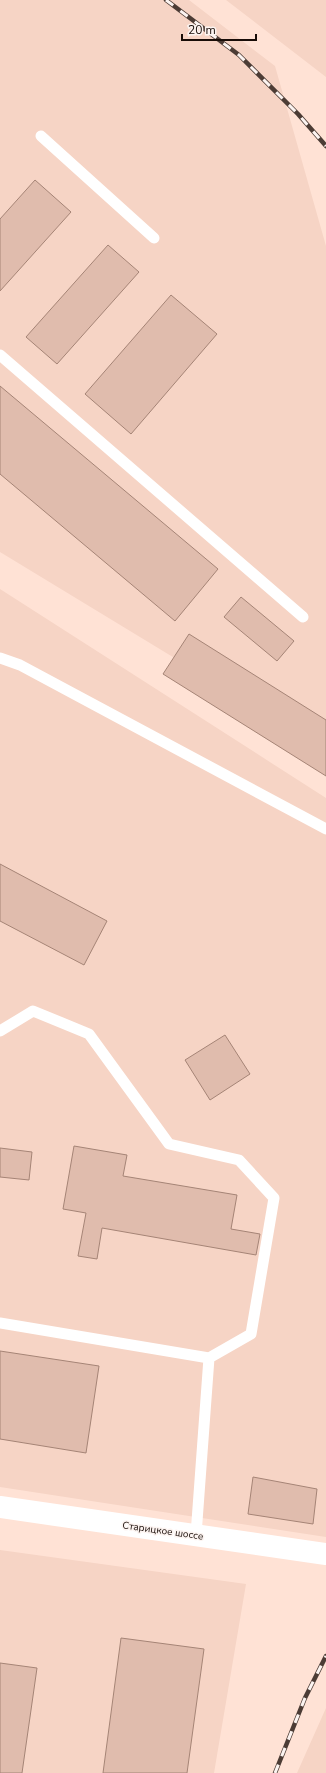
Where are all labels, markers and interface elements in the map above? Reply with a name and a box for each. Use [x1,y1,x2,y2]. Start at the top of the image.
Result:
scale bar [182,16,256,42]
text: 20 m [188,22,216,38]
street label: Старицкое шоссе [121,1518,204,1544]

